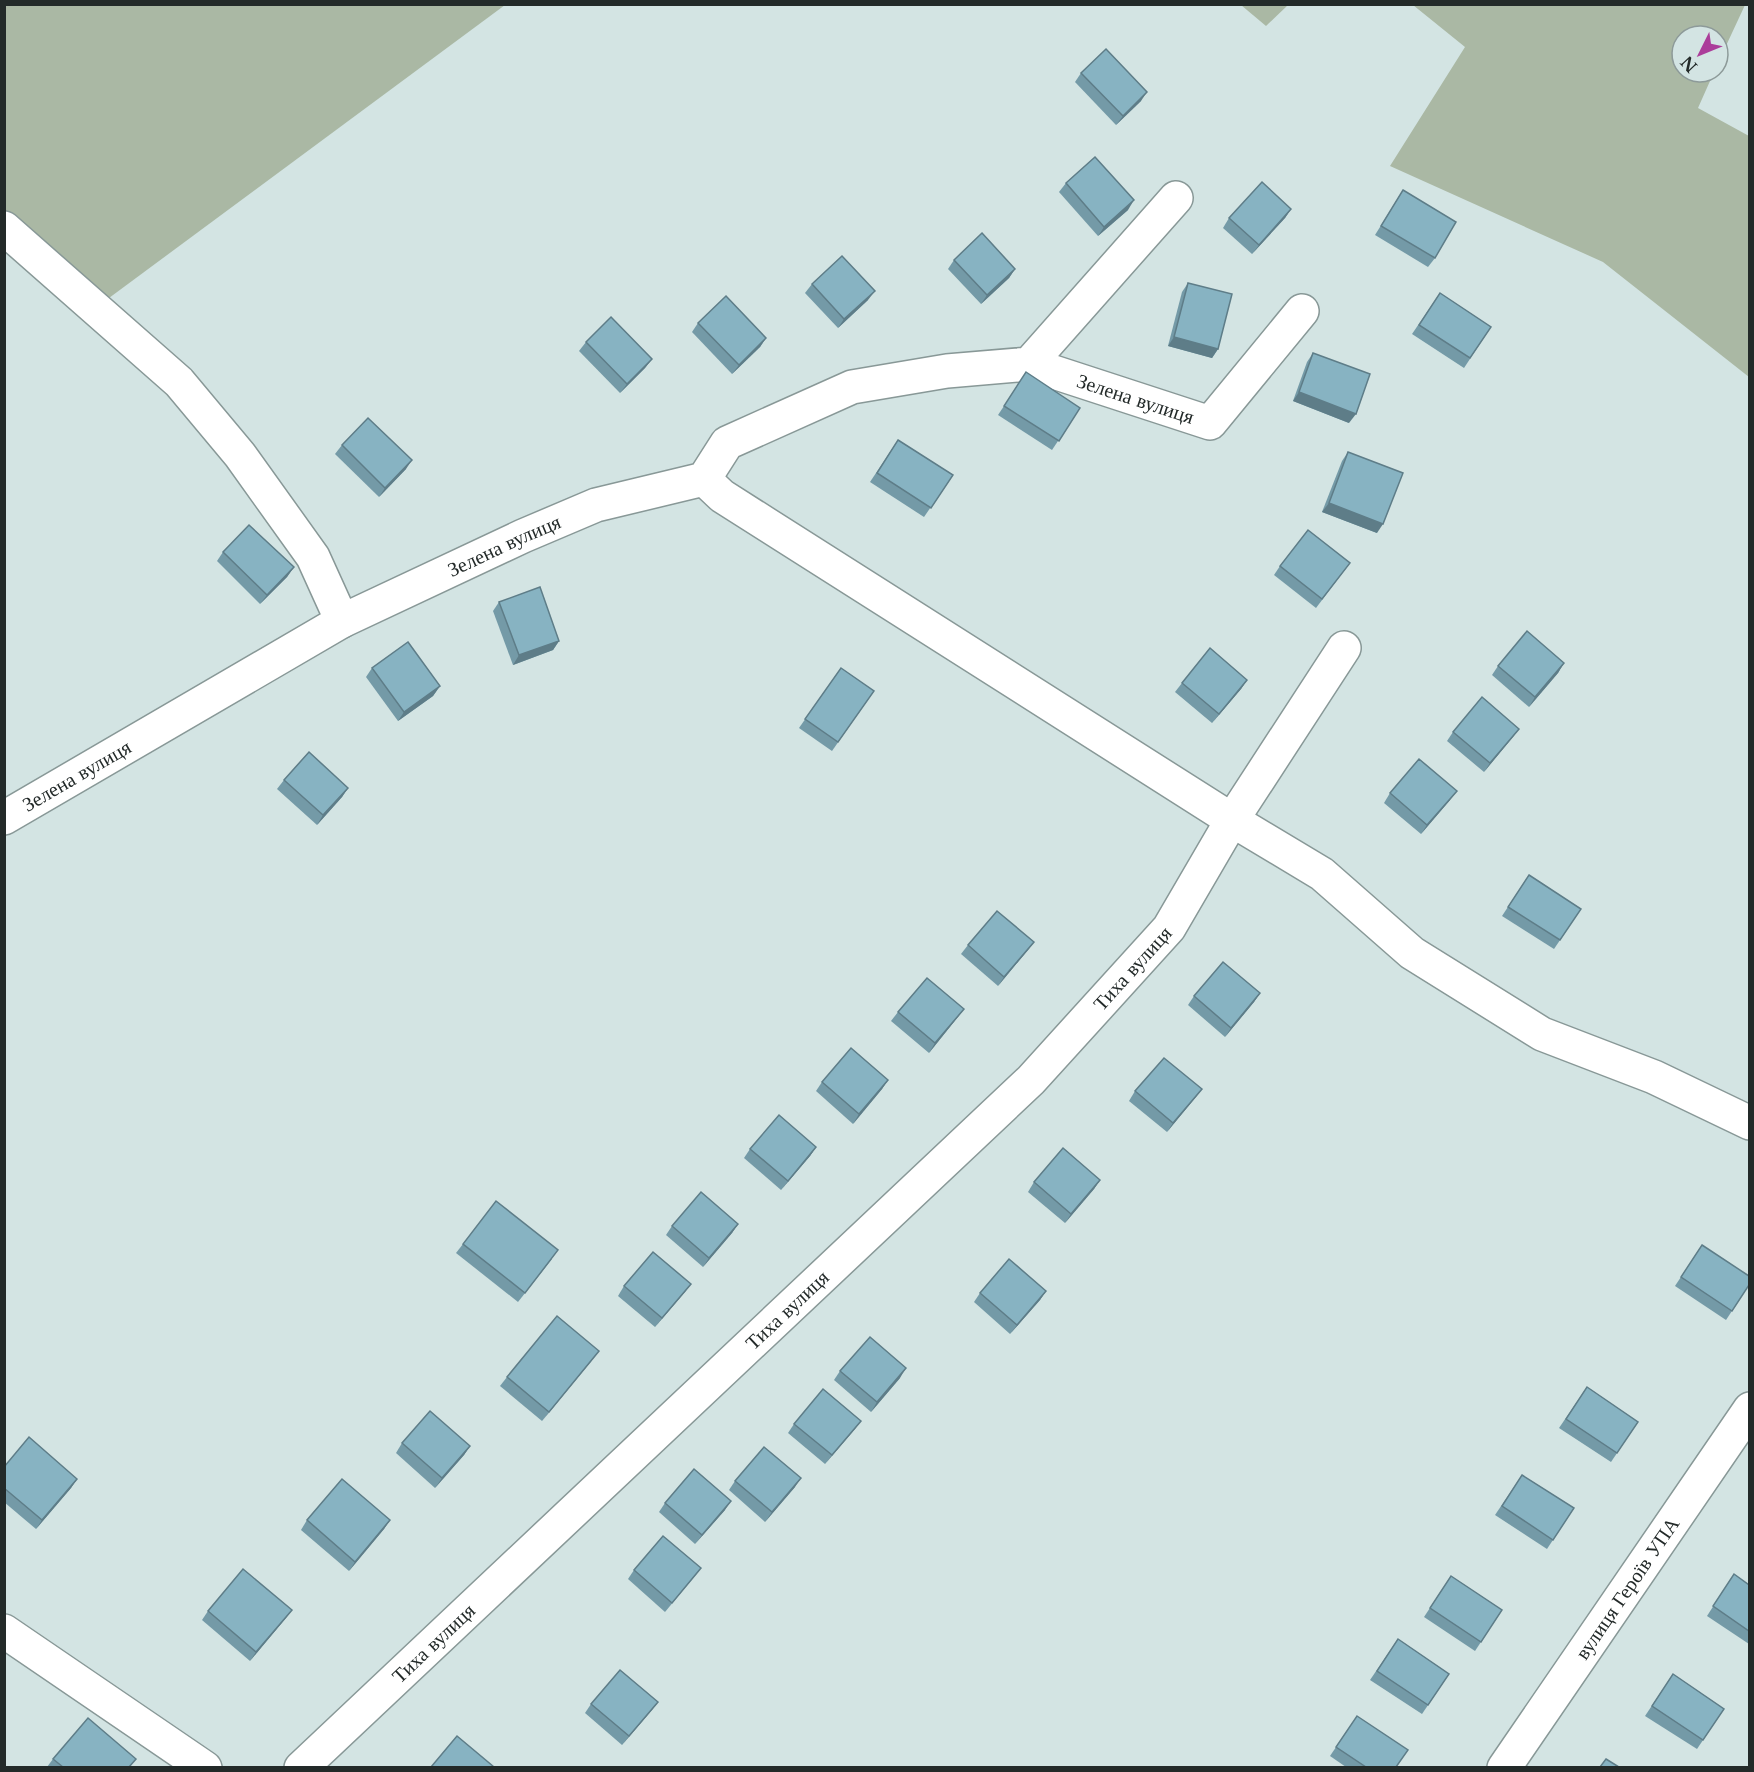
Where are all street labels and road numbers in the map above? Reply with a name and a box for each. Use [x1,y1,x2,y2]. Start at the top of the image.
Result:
street label: Зелена вулиця [1074,368,1197,429]
street label: Зелена вулиця [444,509,564,582]
street label: Зелена вулиця [18,735,135,817]
street label: Тиха вулиця [1088,921,1177,1015]
street label: Тиха вулиця [741,1265,834,1355]
street label: вулиця Героїв УПА [1570,1512,1685,1664]
street label: Тиха вулиця [387,1598,480,1688]

